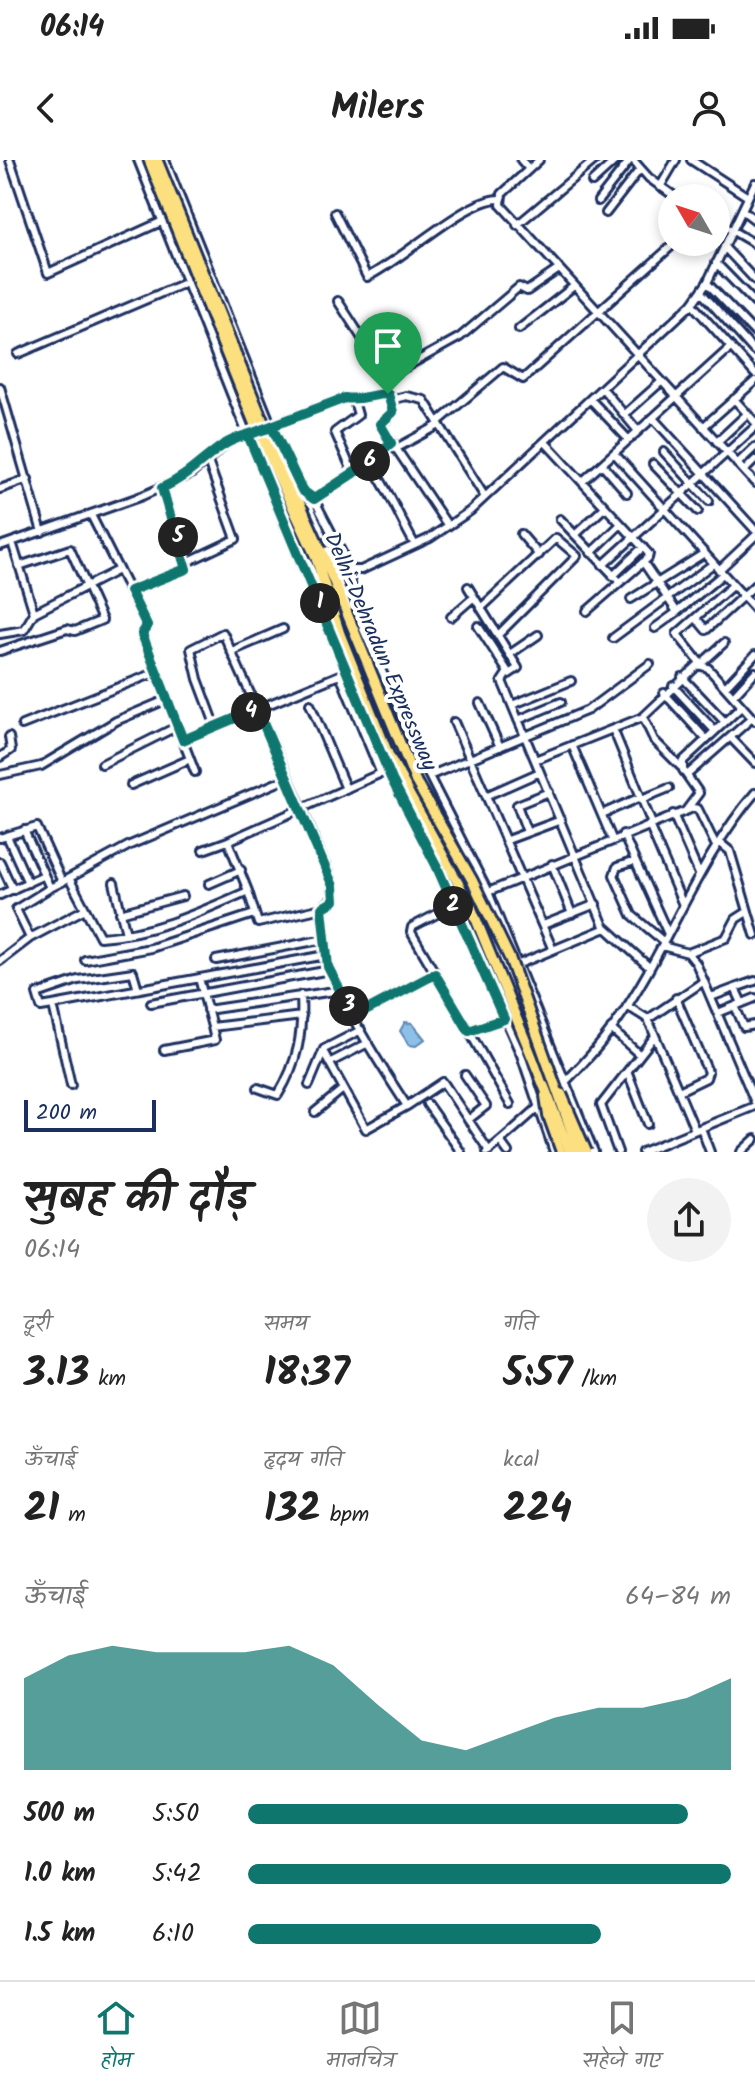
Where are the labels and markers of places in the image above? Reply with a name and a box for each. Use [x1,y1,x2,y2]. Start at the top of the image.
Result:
pin [354,312,422,394]
pin: 6 [350,441,390,481]
pin: 5 [158,517,198,557]
pin: 1 [300,583,340,623]
pin: 4 [231,692,271,732]
pin: 2 [433,886,473,926]
pin: 3 [329,986,369,1026]

